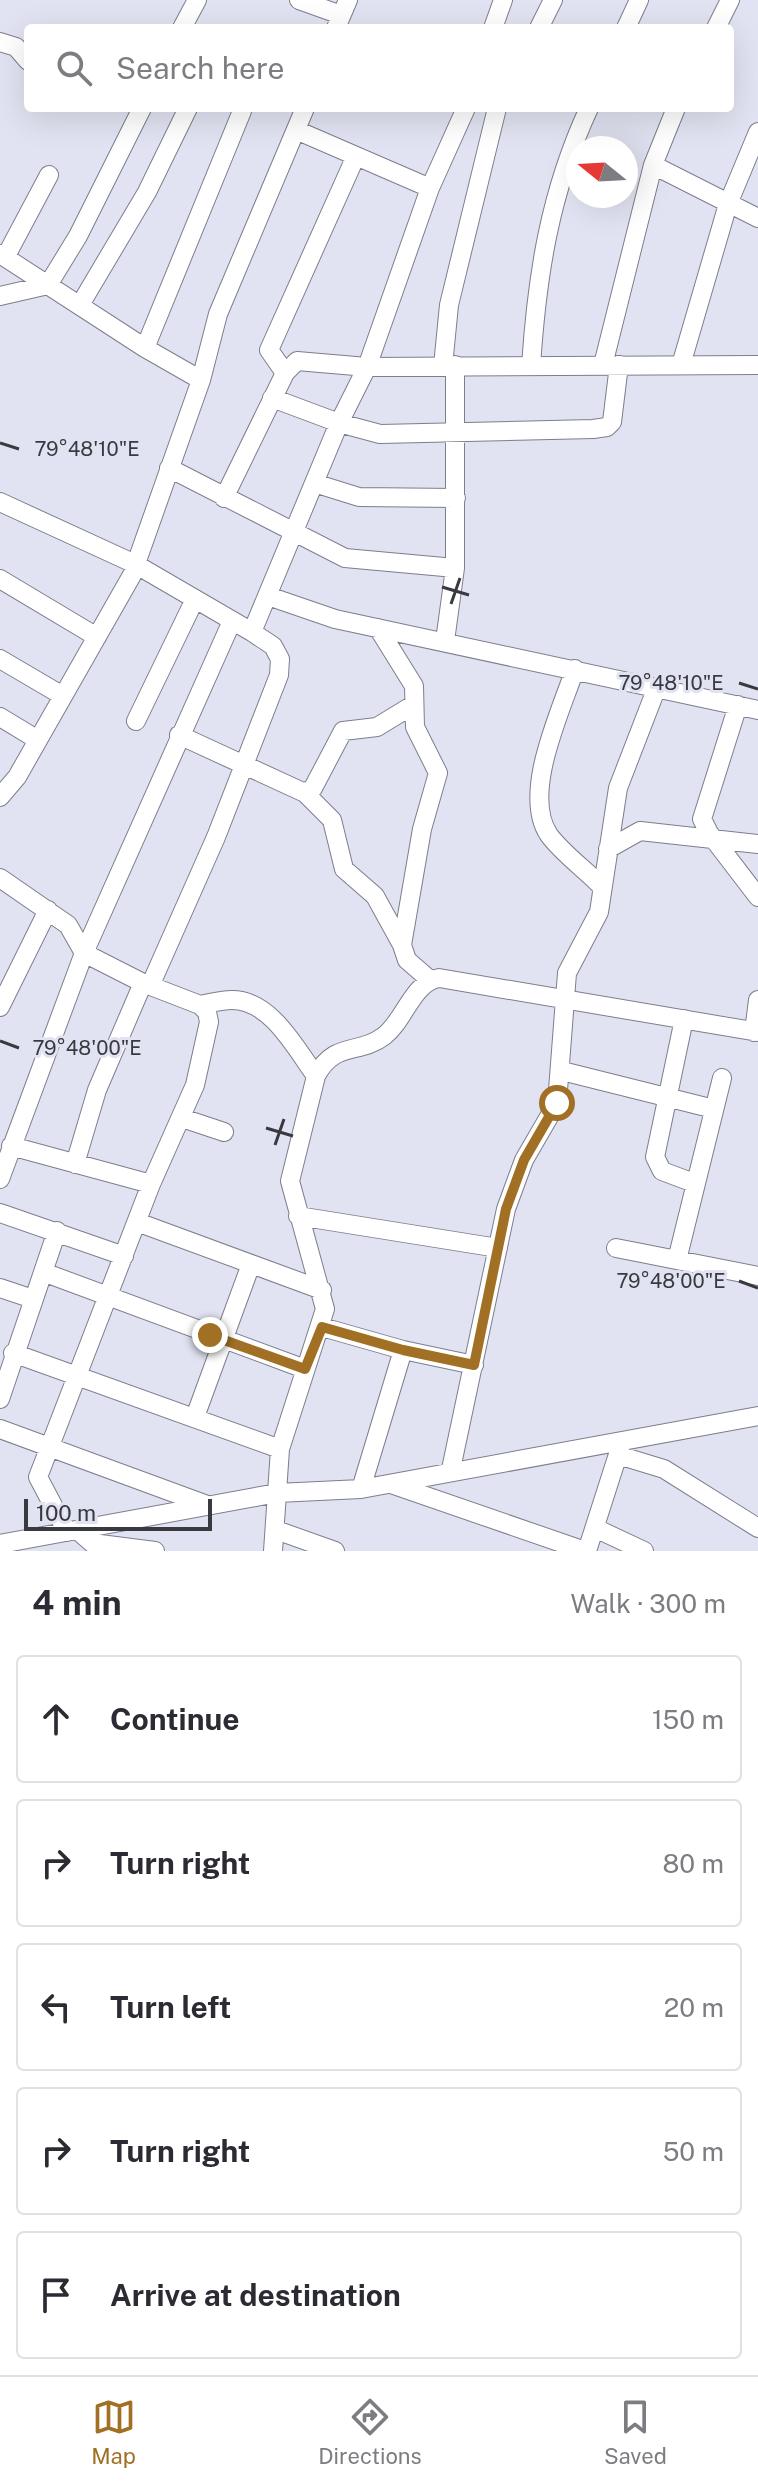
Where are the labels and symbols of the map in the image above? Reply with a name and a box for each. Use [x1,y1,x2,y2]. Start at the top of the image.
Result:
north arrow [566,136,638,208]
text: 79°48'10"E [34,437,140,461]
text: 79°48'10"E [618,671,724,695]
text: 79°48'00"E [32,1036,142,1060]
route start [539,1085,575,1121]
text: 79°48'00"E [616,1269,726,1293]
route end [192,1317,228,1353]
scale bar [24,1495,212,1531]

